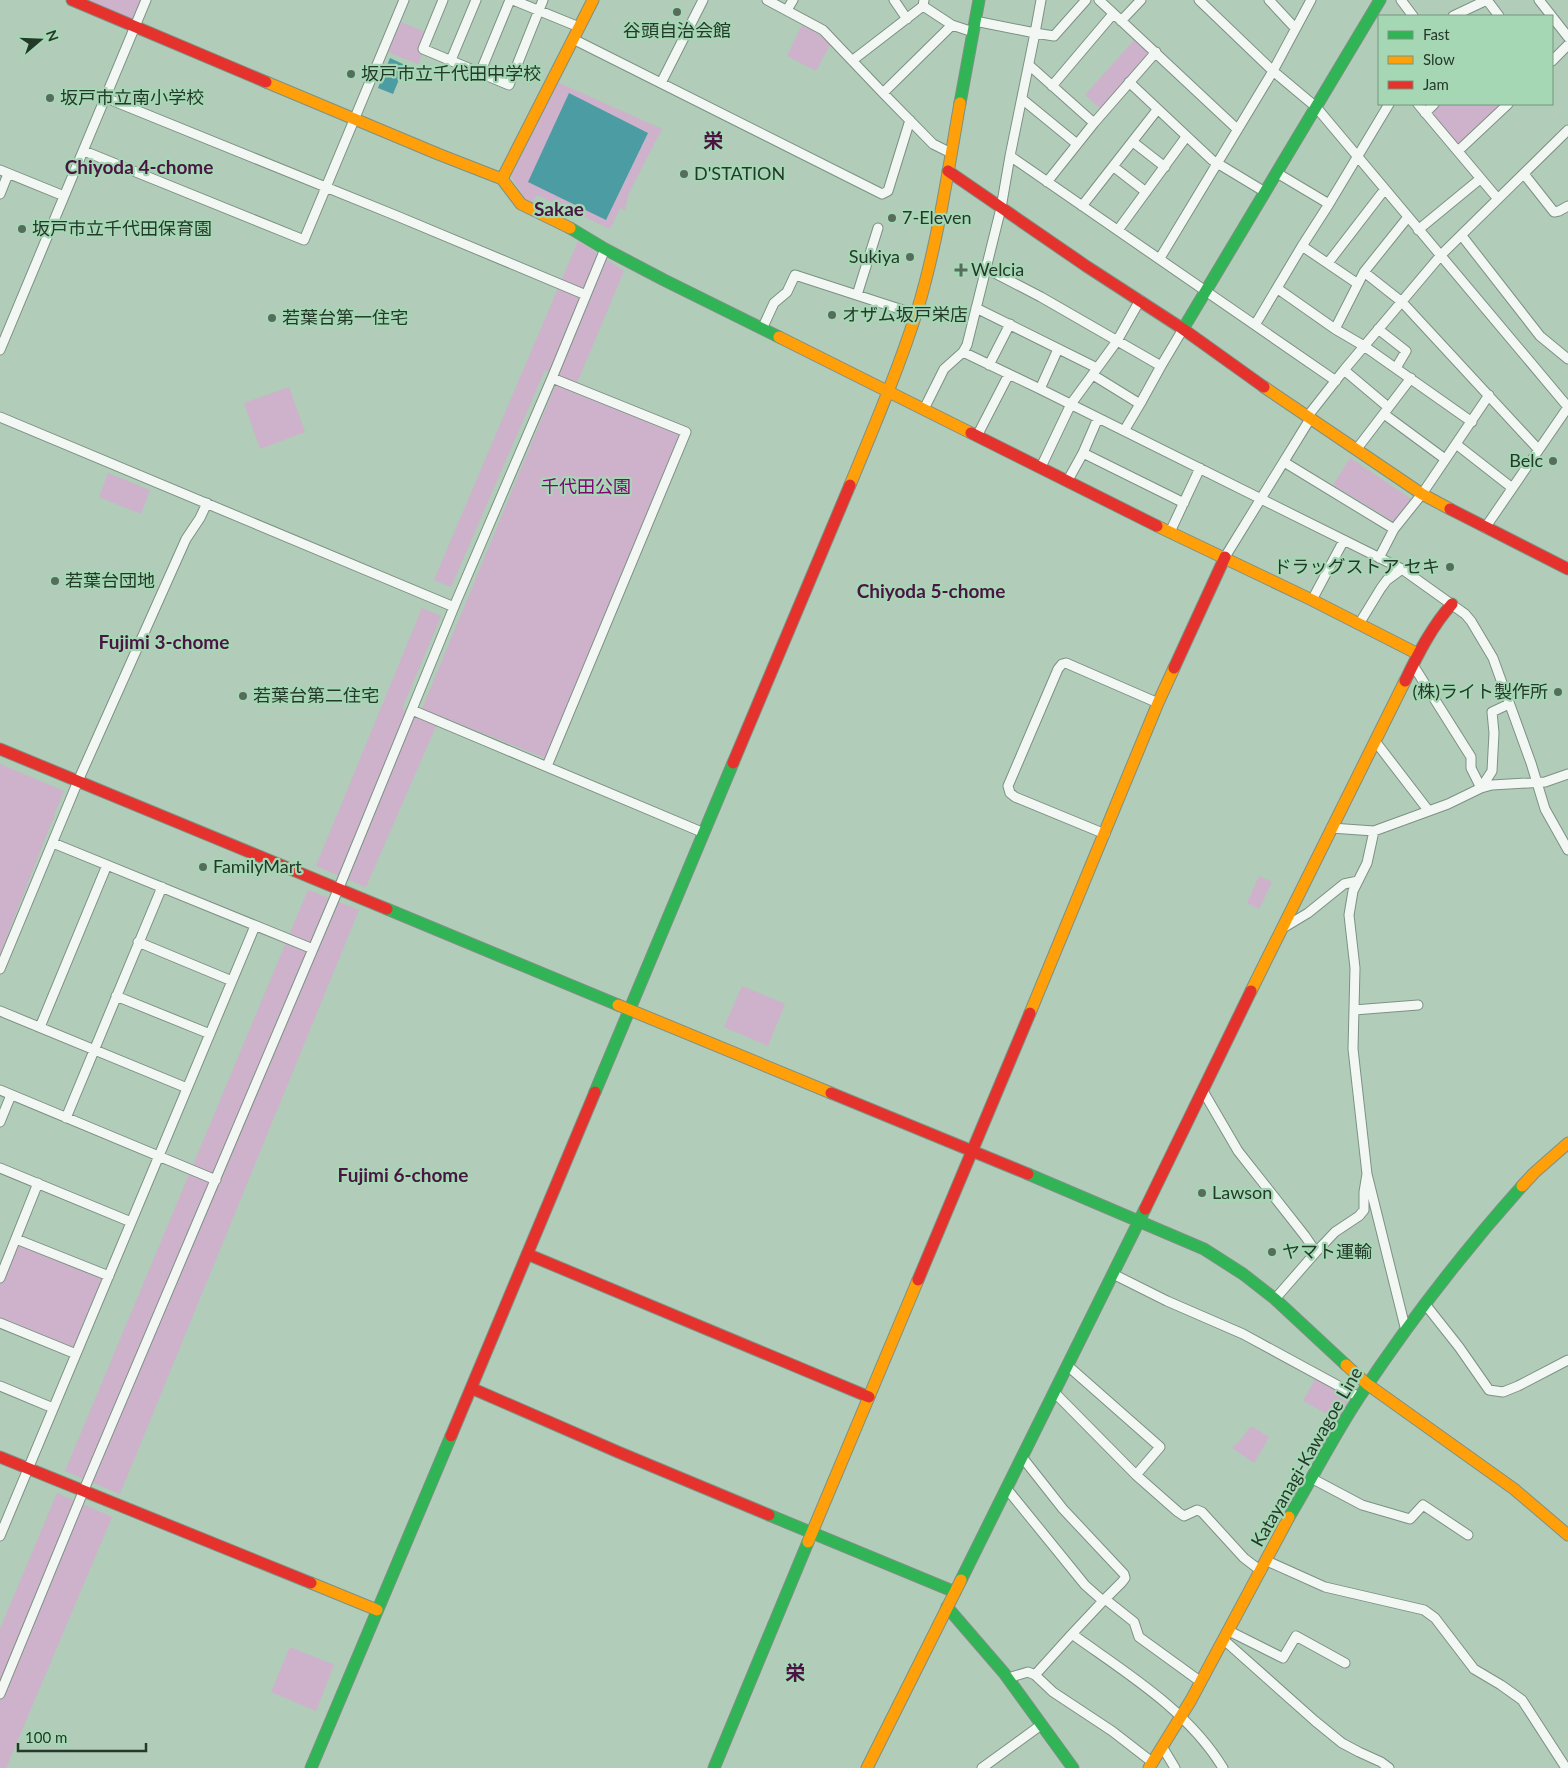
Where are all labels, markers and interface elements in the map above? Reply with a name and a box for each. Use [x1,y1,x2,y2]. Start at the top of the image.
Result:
marker: 谷頭自治会館 [671,6,683,18]
north arrow [15,15,65,65]
legend [1378,15,1553,105]
place label: 谷頭自治会館 [623,19,731,41]
text: Fast [1423,25,1450,43]
text: N [43,28,63,43]
text: Slow [1423,50,1455,68]
place label: 坂戸市立千代田中学校 [361,62,541,84]
marker: 坂戸市立千代田中学校 [345,68,357,80]
text: Jam [1423,75,1449,93]
place label: 坂戸市立南小学校 [60,86,204,108]
marker: 坂戸市立南小学校 [44,92,56,104]
district label: 栄 [703,128,723,152]
district label: Chiyoda 4-chome [65,155,213,178]
place label: D'STATION [694,162,785,184]
marker: D'STATION [678,168,690,180]
district label: Sakae [534,197,584,220]
place label: 7-Eleven [902,206,972,228]
marker: 7-Eleven [886,212,898,224]
place label: 坂戸市立千代田保育園 [32,217,212,239]
marker: 坂戸市立千代田保育園 [16,223,28,235]
place label: Sukiya [849,245,900,267]
marker: Sukiya [904,251,916,263]
place label: Welcia [971,258,1024,280]
marker: Welcia [955,264,967,276]
place label: オザム坂戸栄店 [842,303,968,325]
place label: 若葉台第一住宅 [282,306,408,328]
marker: オザム坂戸栄店 [826,309,838,321]
marker: 若葉台第一住宅 [266,312,278,324]
place label: Belc [1509,449,1543,471]
marker: Belc [1547,455,1559,467]
park label: 千代田公園 [541,475,631,497]
place label: ドラッグストア セキ [1273,555,1440,577]
marker: ドラッグストア セキ [1444,561,1456,573]
place label: 若葉台団地 [65,569,155,591]
marker: 若葉台団地 [49,575,61,587]
district label: Chiyoda 5-chome [857,579,1005,602]
district label: Fujimi 3-chome [99,630,229,653]
place label: (株)ライト製作所 [1412,680,1548,702]
place label: 若葉台第二住宅 [253,684,379,706]
marker: (株)ライト製作所 [1552,686,1564,698]
marker: 若葉台第二住宅 [237,690,249,702]
place label: FamilyMart [213,855,302,877]
marker: FamilyMart [197,861,209,873]
district label: Fujimi 6-chome [338,1163,468,1186]
place label: Lawson [1212,1181,1272,1203]
marker: Lawson [1196,1187,1208,1199]
place label: ヤマト運輸 [1282,1240,1372,1262]
marker: ヤマト運輸 [1266,1246,1278,1258]
street label: Katayanagi-Kawagoe Line [1246,1363,1367,1550]
district label: 栄 [785,1660,805,1684]
scale bar [18,1720,145,1752]
text: 100 m [25,1728,67,1746]

